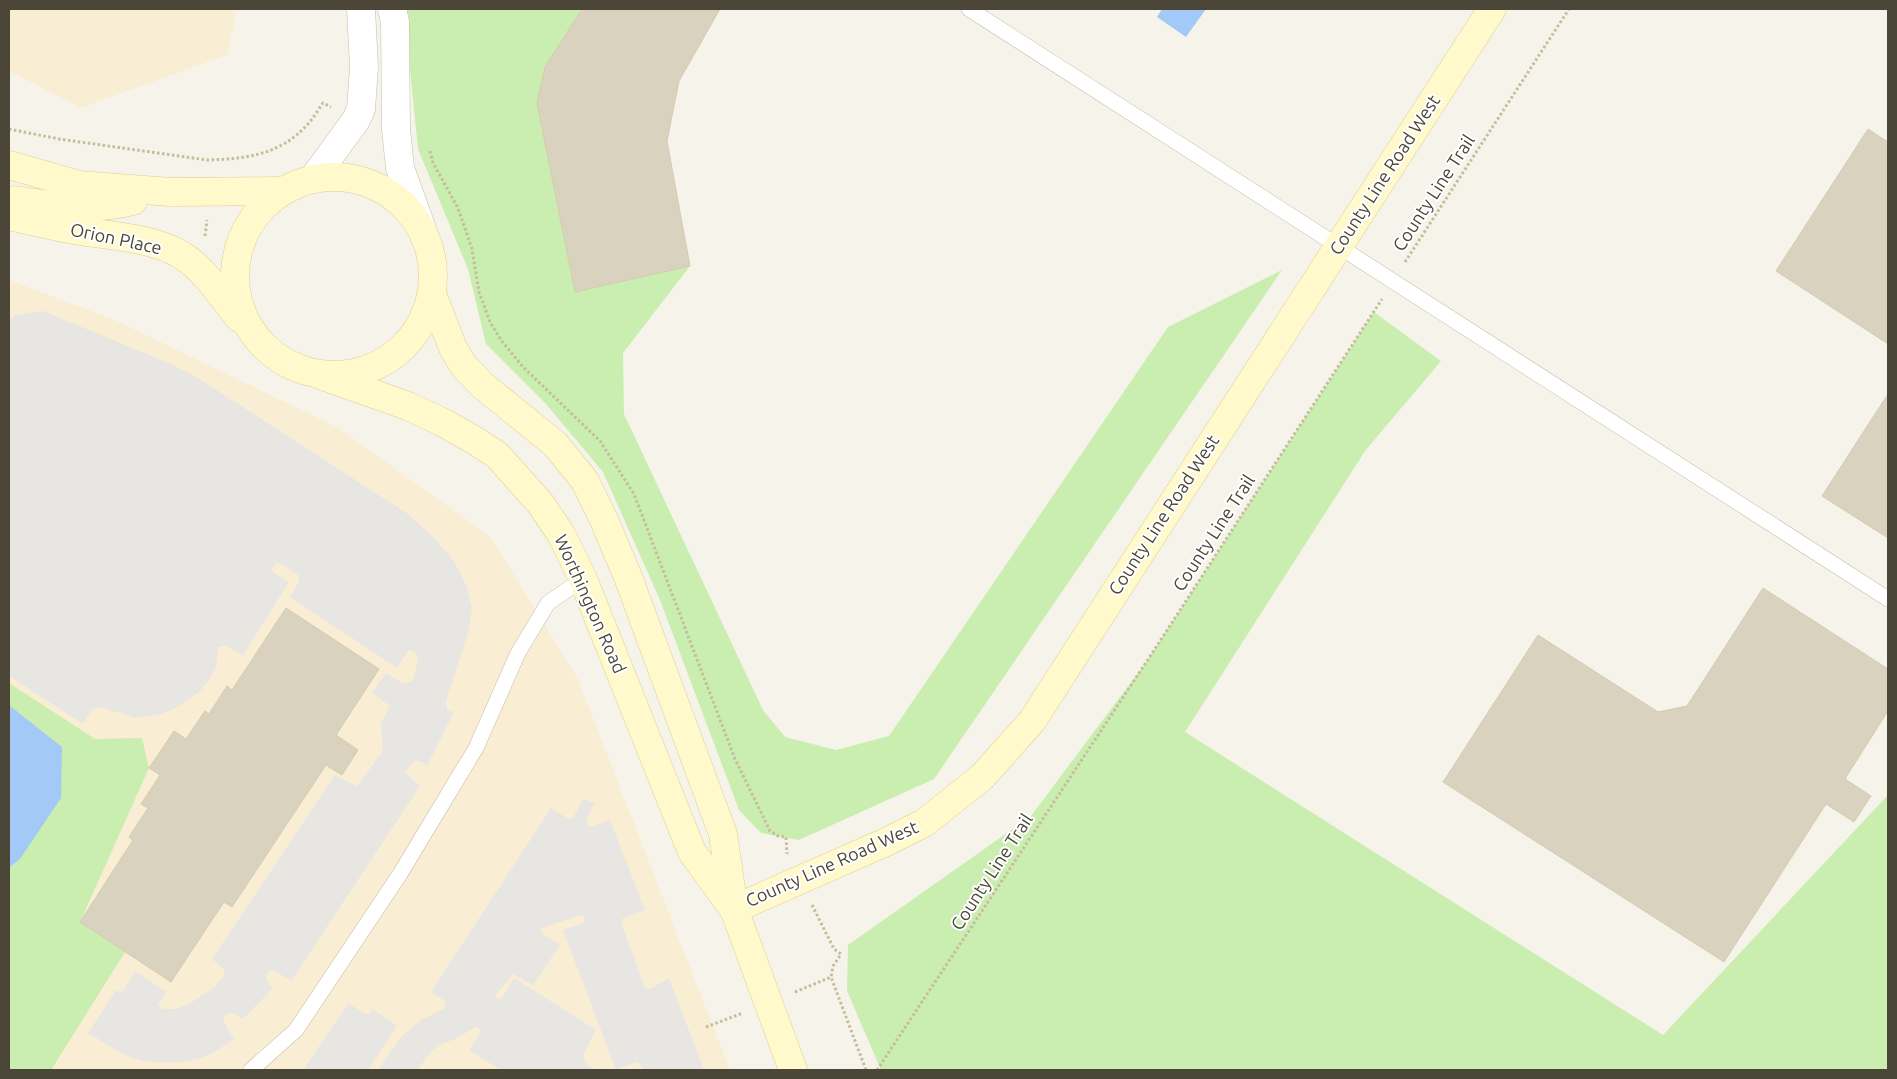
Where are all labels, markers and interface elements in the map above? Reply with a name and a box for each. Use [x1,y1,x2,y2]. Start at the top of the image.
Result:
street label: County Line Road West [1325,91,1443,258]
street label: County Line Trail [1388,130,1478,254]
street label: Orion Place [69,219,164,257]
street label: County Line Road West [1104,431,1222,598]
street label: County Line Trail [1168,470,1258,594]
street label: Worthington Road [551,531,630,676]
street label: County Line Trail [946,809,1036,933]
street label: County Line Road West [742,816,921,910]

